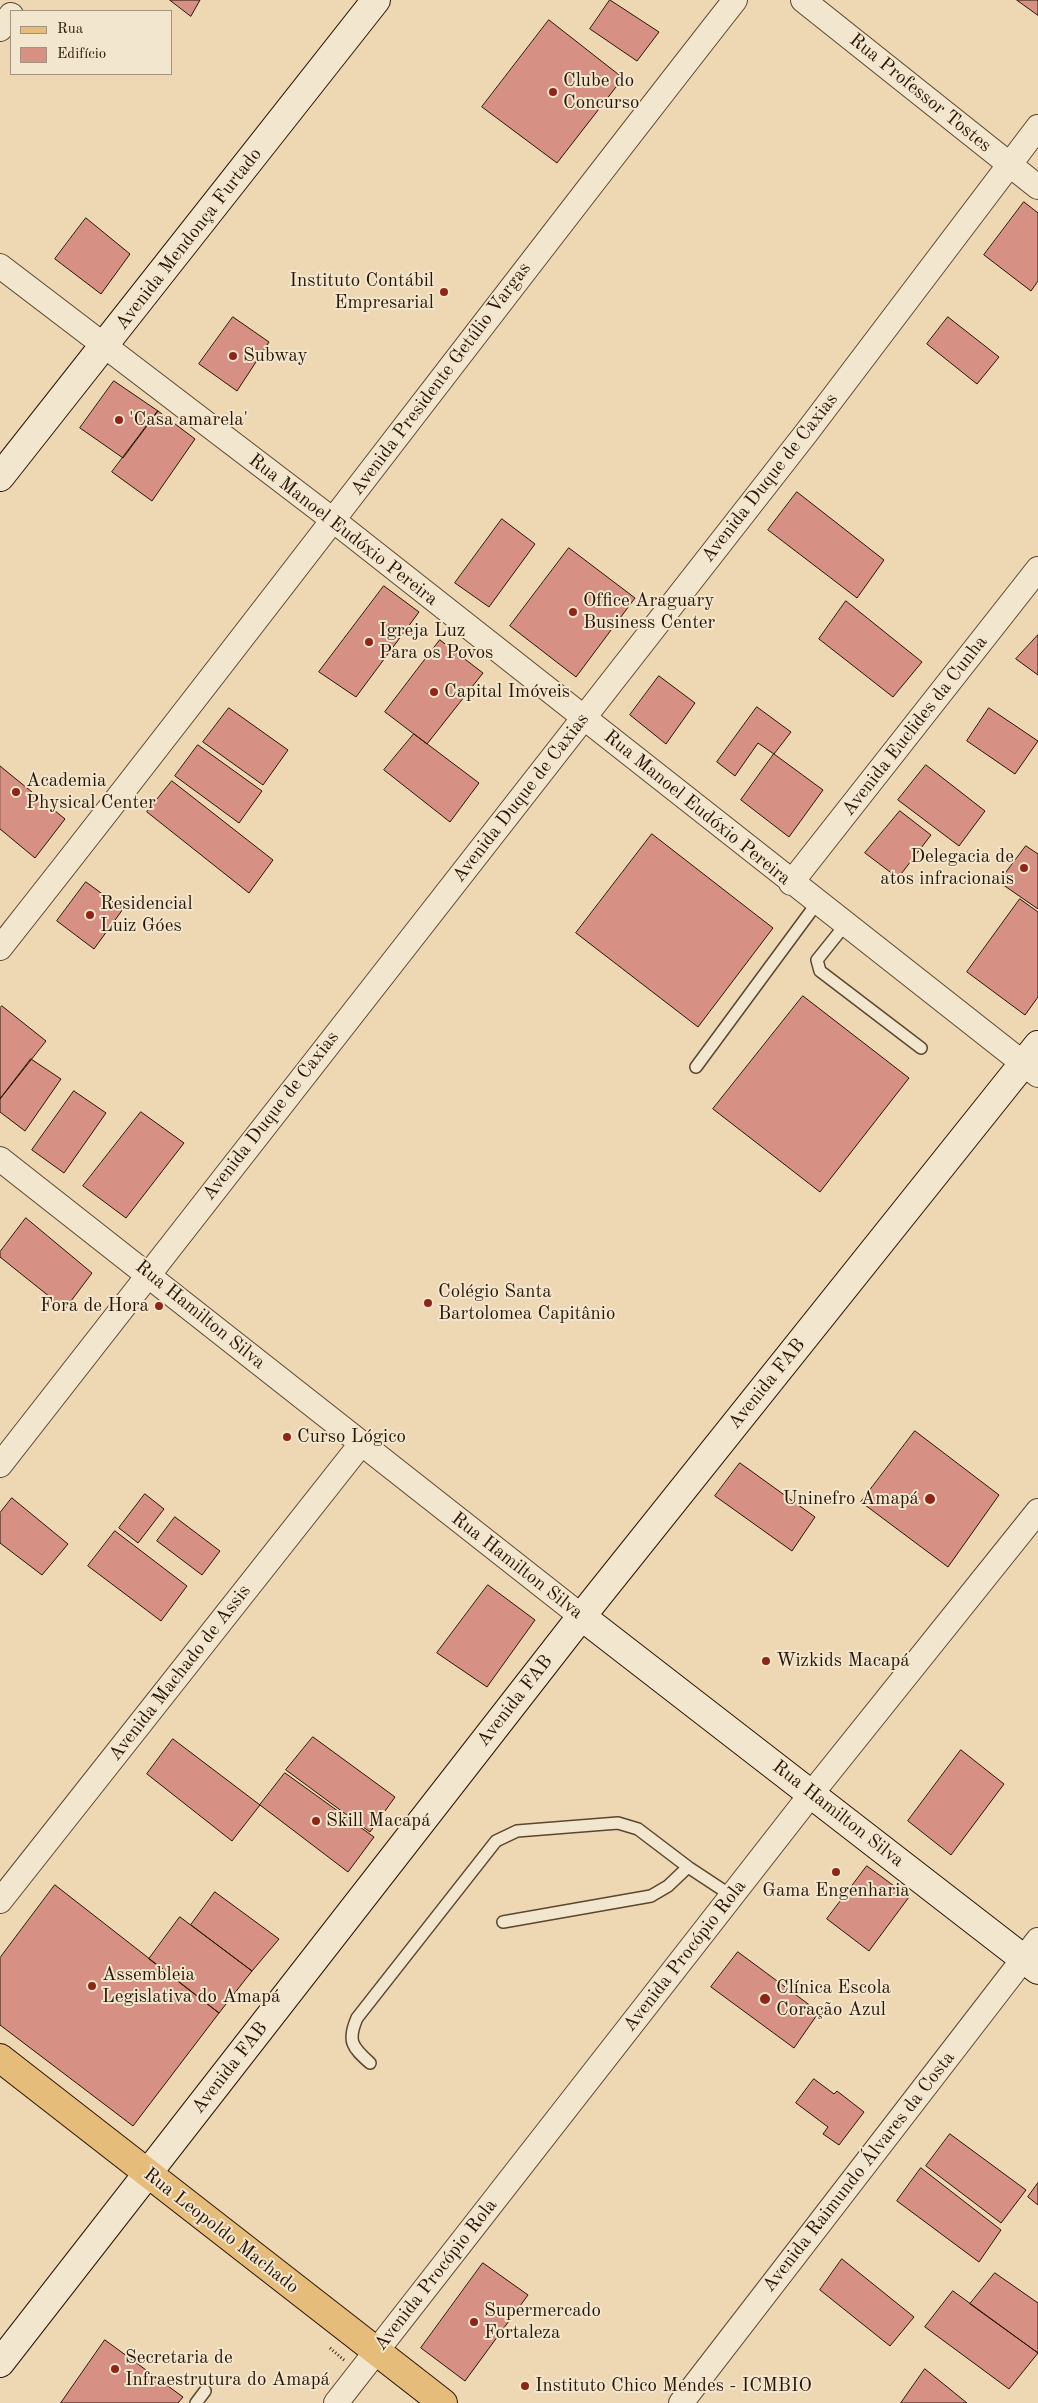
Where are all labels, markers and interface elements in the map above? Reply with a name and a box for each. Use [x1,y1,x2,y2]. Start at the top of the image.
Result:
legend [10,10,172,75]
text: Rua [57,22,83,37]
street label: Rua Professor Tostes [844,29,996,157]
text: Edifício [57,47,106,62]
place label: Clube do Concurso [563,70,639,114]
marker: Clube do Concurso [547,86,559,98]
street label: Avenida Mendonça Furtado [111,143,267,335]
street label: Avenida Presidente Getúlio Vargas [346,258,536,500]
place label: Instituto Contábil Empresarial [290,270,434,314]
marker: Instituto Contábil Empresarial [438,286,450,298]
place label: Subway [243,345,308,367]
marker: Subway [227,350,239,362]
street label: Avenida Duque de Caxias [697,389,843,567]
place label: 'Casa amarela' [129,409,248,431]
marker: 'Casa amarela' [113,414,125,426]
street label: Rua Manoel Eudóxio Pereira [244,449,442,611]
place label: Office Araguary Business Center [583,590,715,634]
marker: Office Araguary Business Center [567,606,579,618]
place label: Igreja Luz Para os Povos [379,620,493,664]
street label: Avenida Euclides da Cunha [837,631,993,821]
marker: Igreja Luz Para os Povos [363,636,375,648]
place label: Capital Imóveis [444,681,570,703]
marker: Capital Imóveis [428,686,440,698]
street label: Avenida Duque de Caxias [448,709,594,887]
street label: Rua Manoel Eudóxio Pereira [599,725,795,891]
place label: Academia Physical Center [26,770,156,814]
marker: Academia Physical Center [10,786,22,798]
place label: Delegacia de atos infracionais [880,846,1014,890]
marker: Delegacia de atos infracionais [1018,862,1030,874]
place label: Residencial Luiz Góes [100,893,193,937]
marker: Residencial Luiz Góes [84,909,96,921]
street label: Avenida Duque de Caxias [198,1027,344,1205]
street label: Rua Hamilton Silva [130,1256,270,1374]
place label: Colégio Santa Bartolomea Capitânio [438,1281,615,1325]
place label: Fora de Hora [40,1295,149,1317]
marker: Colégio Santa Bartolomea Capitânio [422,1297,434,1309]
marker: Fora de Hora [153,1300,165,1312]
street label: Avenida FAB [724,1334,810,1434]
place label: Curso Lógico [297,1426,406,1448]
marker: Curso Lógico [281,1431,293,1443]
place label: Uninefro Amapá [783,1488,919,1510]
marker: Uninefro Amapá [923,1492,937,1506]
street label: Rua Hamilton Silva [447,1508,587,1624]
street label: Avenida Machado de Assis [104,1580,256,1766]
place label: Wizkids Macapá [776,1650,910,1672]
street label: Avenida FAB [472,1651,558,1751]
marker: Wizkids Macapá [760,1655,772,1667]
street label: Rua Hamilton Silva [768,1756,908,1872]
place label: Skill Macapá [326,1810,431,1832]
marker: Skill Macapá [310,1815,322,1827]
marker: Gama Engenharia [830,1866,842,1878]
street label: Avenida Procópio Rola [619,1876,751,2036]
place label: Gama Engenharia [762,1880,910,1902]
place label: Assembleia Legislativa do Amapá [102,1964,280,2008]
place label: Clínica Escola Coração Azul [776,1977,891,2021]
marker: Assembleia Legislativa do Amapá [86,1980,98,1992]
marker: Clínica Escola Coração Azul [758,1992,772,2006]
street label: Avenida FAB [187,2018,273,2118]
street label: Avenida Raimundo Álvares da Costa [758,2047,960,2297]
street label: Rua Leopoldo Machado [139,2163,303,2299]
street label: Avenida Procópio Rola [370,2195,502,2355]
place label: Supermercado Fortaleza [484,2300,601,2344]
marker: Supermercado Fortaleza [468,2316,480,2328]
place label: Secretaria de Infraestrutura do Amapá [125,2347,330,2391]
marker: Secretaria de Infraestrutura do Amapá [109,2363,121,2375]
place label: Instituto Chico Mendes - ICMBIO [535,2375,812,2397]
marker: Instituto Chico Mendes - ICMBIO [519,2380,531,2392]

